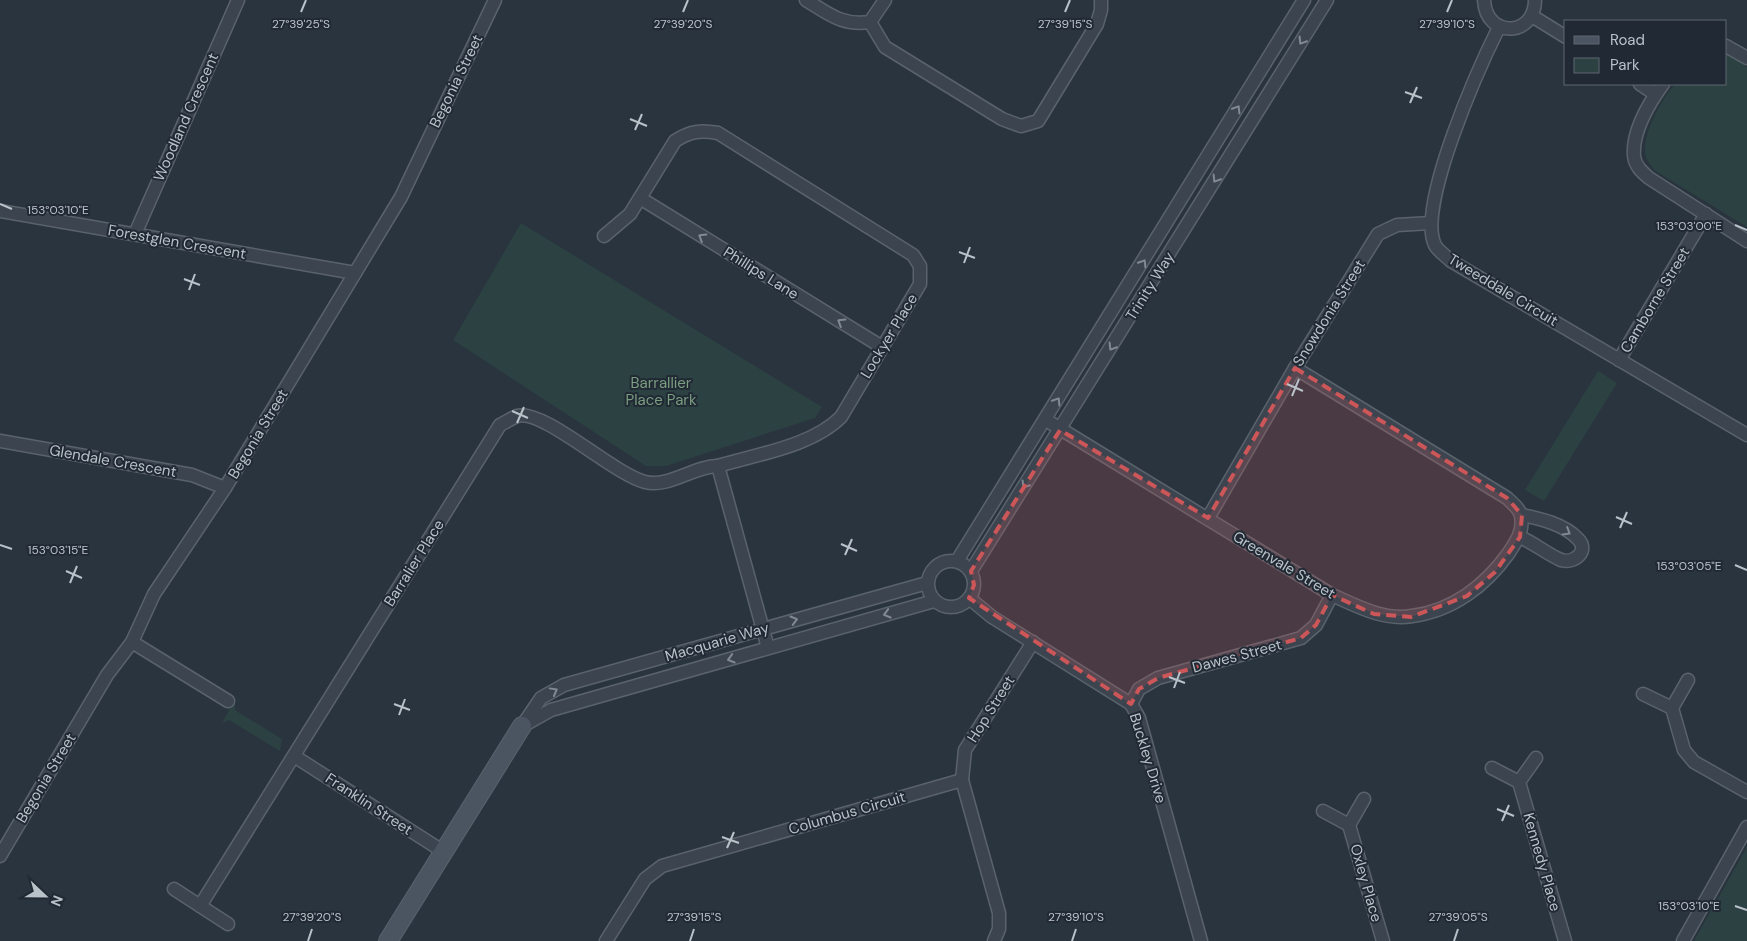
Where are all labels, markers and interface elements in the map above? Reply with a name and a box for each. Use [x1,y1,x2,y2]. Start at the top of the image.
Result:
text: 27°39'25"S [272,16,330,32]
text: 27°39'20"S [654,16,712,32]
text: 27°39'15"S [1038,16,1092,32]
text: 27°39'10"S [1419,16,1475,32]
legend [1564,20,1727,85]
text: Road [1610,30,1645,50]
street label: Begonia Street [425,31,487,131]
one-way arrow [1298,36,1308,45]
street label: Woodland Crescent [149,50,223,184]
text: Park [1610,55,1640,75]
one-way arrow [1231,106,1240,115]
one-way arrow [1212,174,1222,183]
text: 153°03'10"E [27,202,89,218]
text: 153°03'00"E [1656,218,1722,234]
street label: Forestglen Crescent [106,220,248,264]
one-way arrow [699,233,708,243]
street label: Phillips Lane [720,242,802,304]
street label: Camborne Street [1616,243,1694,356]
street label: Trinity Way [1121,247,1179,324]
street label: Tweeddale Circuit [1444,249,1562,331]
street label: Snowdonia Street [1288,256,1370,370]
one-way arrow [1136,259,1146,268]
street label: Lockyer Place [856,290,922,382]
one-way arrow [837,318,846,328]
one-way arrow [1108,342,1118,351]
park label: Barrallier Place Park [626,373,697,410]
street label: Begonia Street [223,385,293,483]
one-way arrow [1051,397,1061,406]
street label: Glendale Crescent [48,440,178,482]
one-way arrow [1022,480,1032,489]
street label: Barralier Place [379,516,449,610]
one-way arrow [1561,525,1570,535]
street label: Greenvale Street [1229,527,1339,604]
text: 153°03'15"E [28,542,89,558]
text: 153°03'05"E [1656,558,1722,574]
one-way arrow [884,609,892,619]
one-way arrow [789,616,797,626]
street label: Macquarie Way [663,617,772,666]
street label: Dawes Street [1190,634,1284,678]
one-way arrow [727,653,735,664]
street label: Hop Street [963,672,1019,746]
one-way arrow [549,687,558,697]
street label: Buckley Drive [1125,711,1171,805]
street label: Begonia Street [11,729,81,827]
street label: Franklin Street [322,768,416,840]
street label: Columbus Circuit [786,787,908,839]
street label: Kennedy Place [1518,810,1566,914]
street label: Oxley Place [1345,842,1387,924]
north arrow [20,871,70,921]
text: N [47,893,67,909]
text: 153°03'10"E [1658,898,1720,914]
text: 27°39'20"S [283,909,341,925]
text: 27°39'15"S [667,909,721,925]
text: 27°39'10"S [1048,909,1104,925]
text: 27°39'05"S [1428,909,1488,925]

